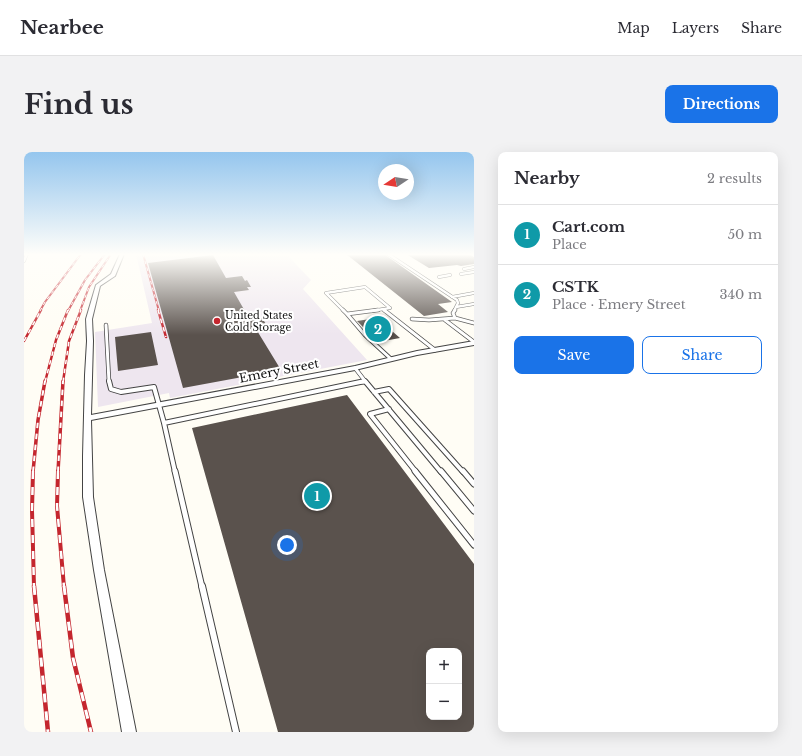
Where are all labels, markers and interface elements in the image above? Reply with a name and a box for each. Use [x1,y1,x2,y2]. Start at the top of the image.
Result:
text: Nearbee [20,16,104,39]
text: Map [617,19,650,37]
text: Layers [672,19,719,37]
text: Share [741,19,782,37]
button: Directions [665,85,778,123]
text: Find us [24,87,134,122]
north arrow [378,164,414,200]
text: Nearby [514,168,580,189]
text: 2 results [707,170,762,187]
text: Cart.com [552,217,625,236]
text: 1 [524,226,530,243]
text: 50 m [728,226,762,243]
text: Place [552,236,587,253]
text: CSTK [552,277,599,296]
text: 2 [523,286,531,303]
text: 340 m [719,286,762,303]
text: Place · Emery Street [552,296,686,313]
place label: United States Cold Storage [225,309,293,334]
pin: 2 [365,314,391,344]
marker: United States Cold Storage [212,316,222,326]
button: Save [514,336,634,374]
button: Share [642,336,762,374]
street label: Emery Street [238,355,321,386]
pin: 1 [304,481,330,511]
your location [277,535,297,555]
map controls [426,648,462,720]
button: + [426,648,462,684]
button: − [426,684,462,720]

